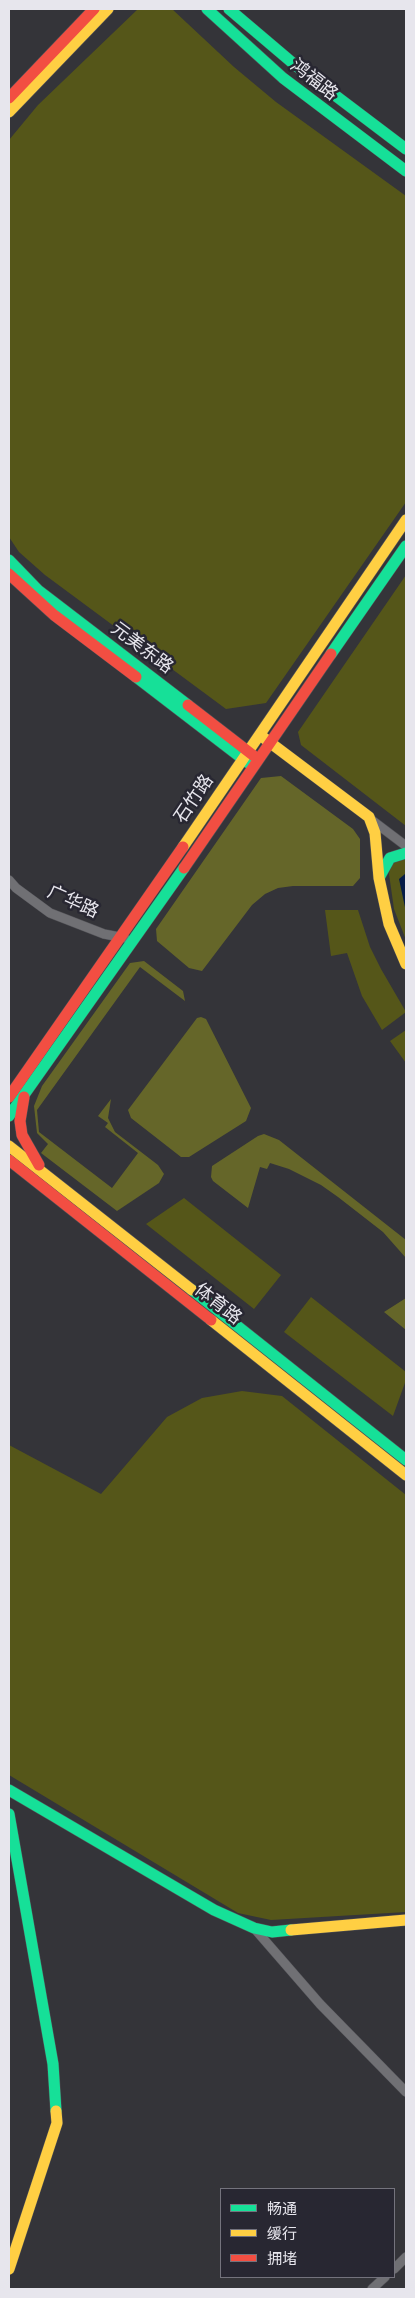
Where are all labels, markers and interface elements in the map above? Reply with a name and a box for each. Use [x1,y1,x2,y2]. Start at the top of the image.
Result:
street label: 鸿福路 [286,55,342,105]
street label: 元美东路 [107,618,177,678]
street label: 石竹路 [170,771,218,827]
street label: 广华路 [44,881,102,923]
street label: 体育路 [190,1279,246,1329]
legend [220,2188,395,2278]
text: 畅通 [267,2200,297,2218]
text: 缓行 [267,2225,297,2243]
text: 拥堵 [267,2250,297,2268]

